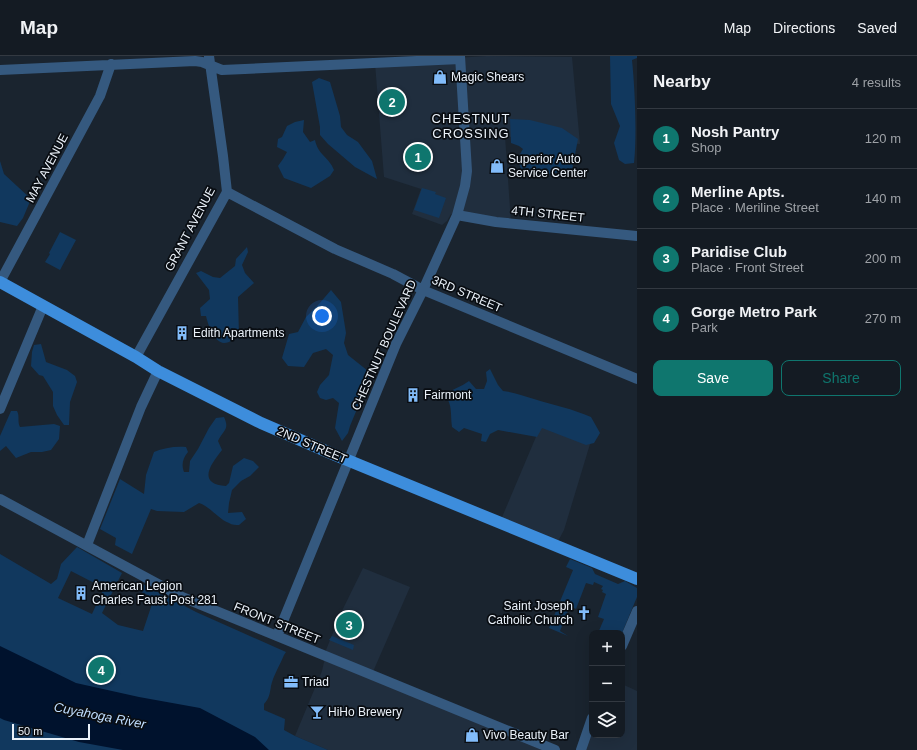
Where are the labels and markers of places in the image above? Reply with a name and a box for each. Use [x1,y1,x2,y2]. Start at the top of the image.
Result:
shop icon: Magic Shears [432,69,448,85]
place label: Magic Shears [451,70,524,84]
pin: 2 [379,87,405,117]
pin: 1 [405,142,431,172]
place label: Superior Auto Service Center [508,152,587,180]
shop icon: Superior Auto Service Center [489,158,505,174]
building icon: Edith Apartments [174,325,190,341]
place label: Edith Apartments [193,326,284,340]
building icon: Fairmont [405,387,421,403]
place label: Fairmont [424,388,472,402]
place label: American Legion Charles Faust Post 281 [92,579,218,607]
building icon: American Legion Charles Faust Post 281 [73,585,89,601]
place label: Saint Joseph Catholic Church [488,599,573,627]
church icon: Saint Joseph Catholic Church [576,605,592,621]
pin: 3 [336,610,362,640]
pin: 4 [88,655,114,685]
office icon: Triad [283,674,299,690]
place label: Triad [302,675,329,689]
bar icon: HiHo Brewery [309,704,325,720]
place label: HiHo Brewery [328,705,402,719]
shop icon: Vivo Beauty Bar [464,727,480,743]
place label: Vivo Beauty Bar [483,728,569,742]

